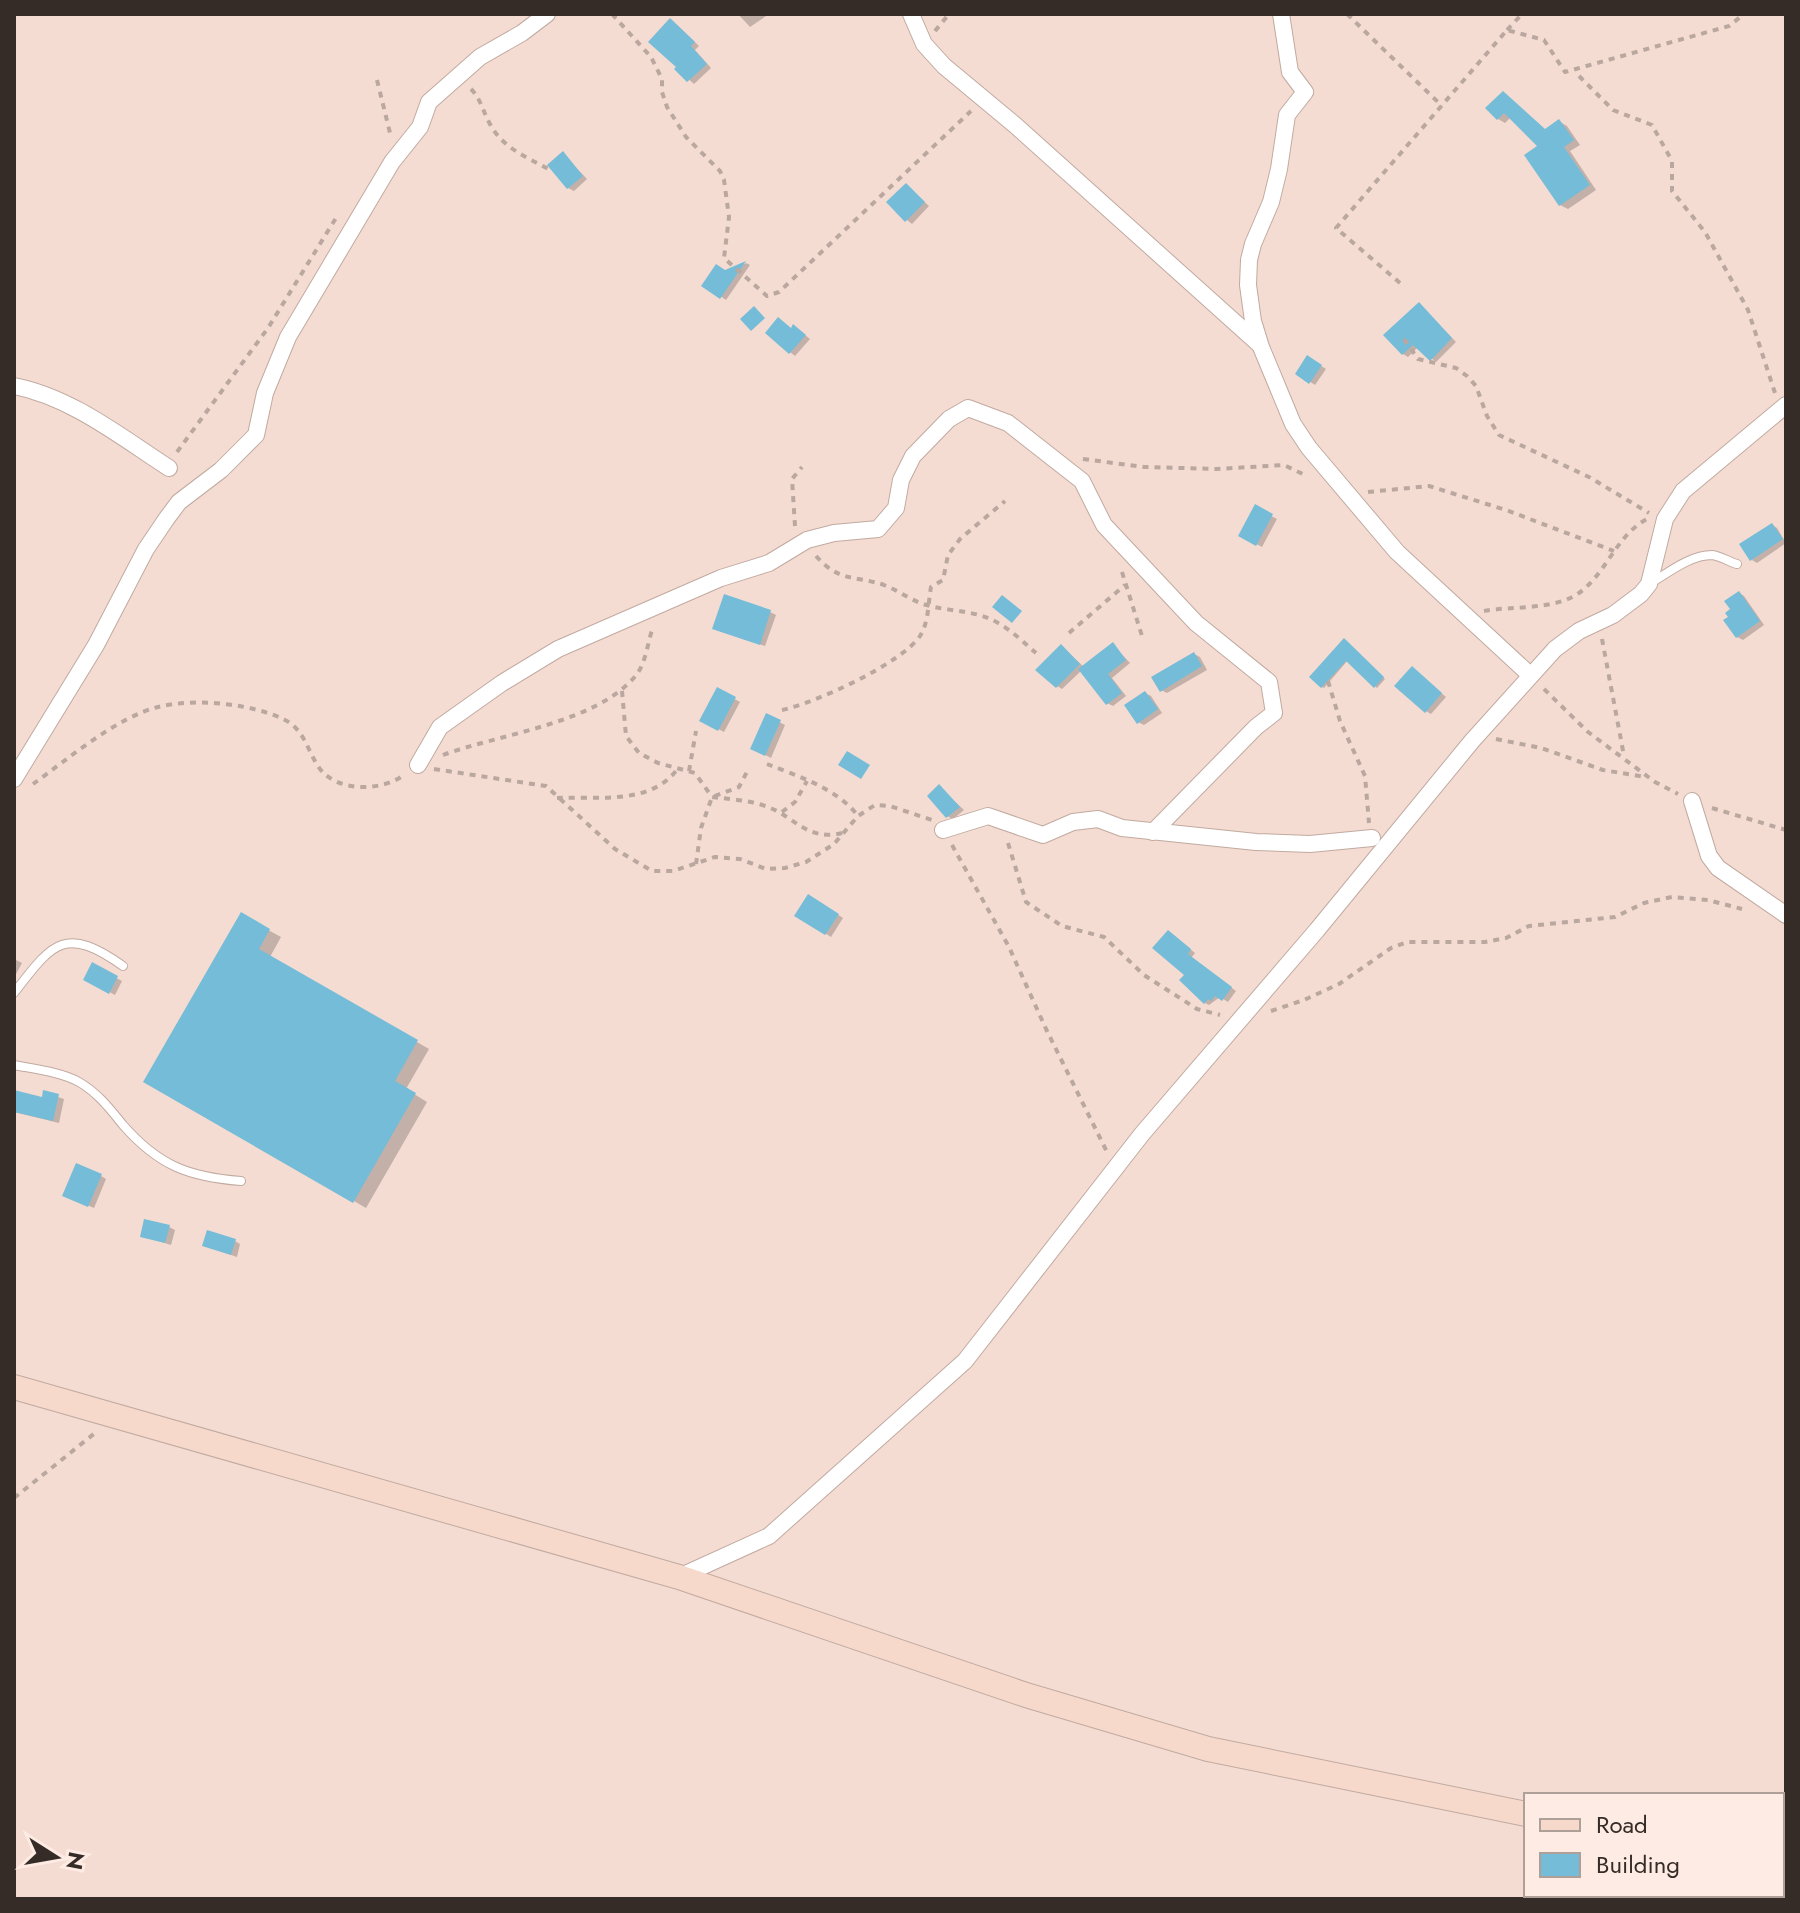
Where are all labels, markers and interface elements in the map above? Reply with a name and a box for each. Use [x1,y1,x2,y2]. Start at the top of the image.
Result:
legend [1524,1793,1784,1897]
text: Road [1596,1807,1648,1842]
north arrow [16,1817,96,1897]
text: Building [1596,1847,1680,1882]
text: N [58,1849,93,1872]

